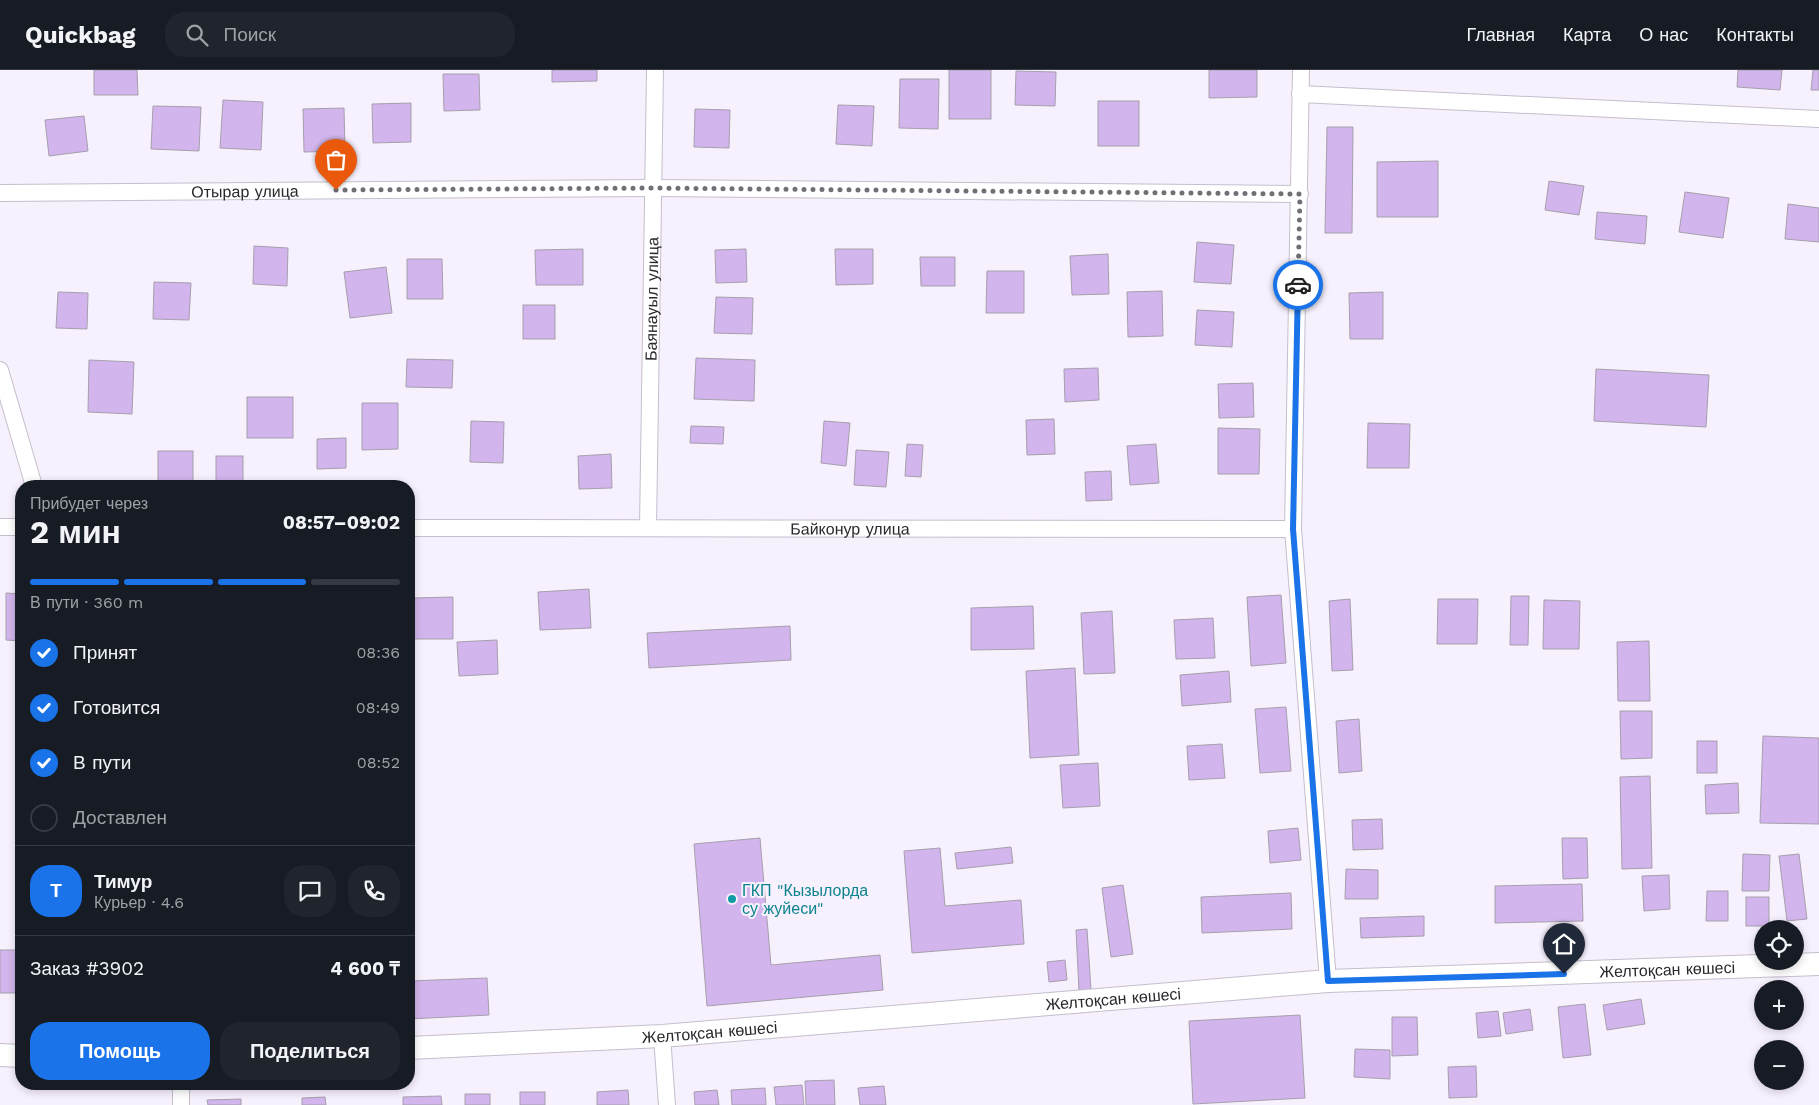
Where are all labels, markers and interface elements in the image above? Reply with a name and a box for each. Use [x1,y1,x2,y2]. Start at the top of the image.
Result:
search box [165,12,515,57]
text: Quickbag [25,21,135,49]
icon: search [183,21,211,49]
text: Поиск [223,23,276,46]
text: Главная [1466,24,1535,45]
text: Карта [1563,24,1611,45]
text: О нас [1639,24,1688,45]
text: Контакты [1716,24,1794,45]
pin [315,139,357,190]
icon: bag [322,146,350,174]
street label: Отырар улица [191,182,299,202]
street label: Баянауыл улица [642,237,662,361]
courier [1273,260,1323,310]
icon: car [1284,271,1312,299]
text: Прибудет через [30,494,148,513]
text: 08:57–09:02 [283,511,400,534]
text: 2 мин [30,513,121,551]
street label: Байконур улица [790,519,910,539]
text: В пути · 360 m [30,593,143,612]
icon: check [30,639,58,667]
text: Принят [73,641,137,664]
text: 08:36 [356,643,400,662]
icon: check [30,694,58,722]
text: Готовится [73,696,160,719]
text: 08:49 [356,698,400,717]
icon: check [30,749,58,777]
text: В пути [73,751,131,774]
text: 08:52 [357,753,400,772]
text: Доставлен [73,806,167,829]
button: chat [284,865,336,917]
button: phone [348,865,400,917]
text: Тимур [94,870,152,893]
text: Т [50,879,62,902]
place label: ГКП "Кызылорда су жуйеси" [742,881,868,918]
text: Курьер · 4.6 [94,893,184,912]
marker: ГКП "Кызылорда су жуйеси" [726,893,738,905]
map controls [1754,920,1804,1090]
button: locate [1754,920,1804,970]
pin [1543,923,1585,974]
icon: home [1550,930,1578,958]
text: Заказ #3902 [30,957,144,980]
text: 4 600 ₸ [330,957,400,980]
street label: Желтоқсан көшесі [1599,958,1735,982]
button: + [1754,980,1804,1030]
street label: Желтоқсан көшесі [1045,984,1182,1014]
street label: Желтоқсан көшесі [641,1018,778,1047]
button: Помощь [30,1022,210,1080]
button: Поделиться [220,1022,400,1080]
button: − [1754,1040,1804,1090]

